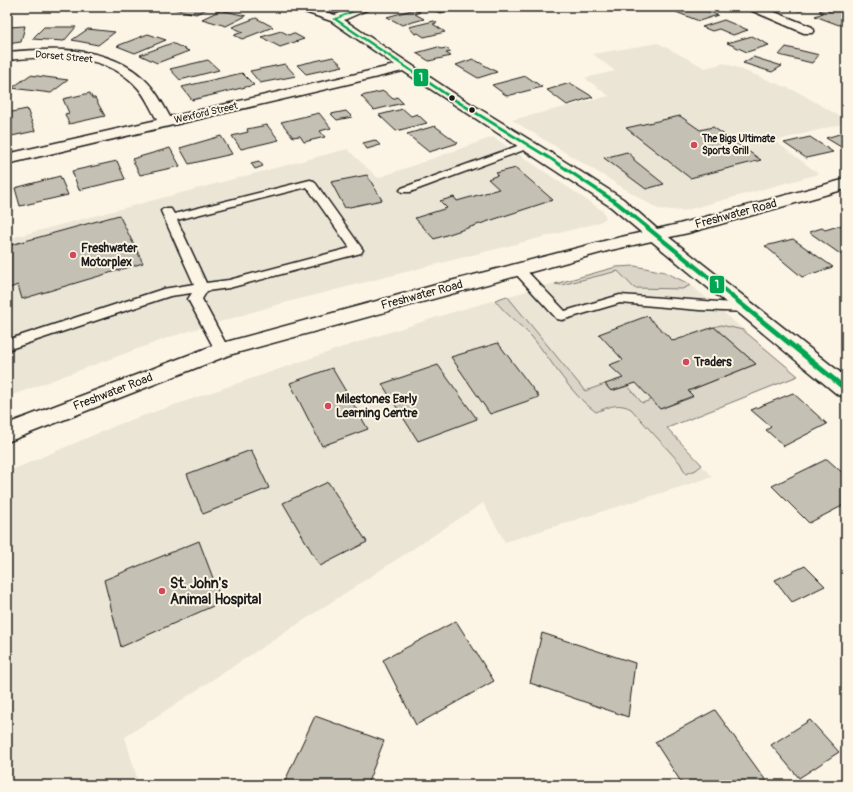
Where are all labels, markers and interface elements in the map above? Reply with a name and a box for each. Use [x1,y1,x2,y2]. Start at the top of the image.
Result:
street label: Dorset Street [35,48,94,66]
line badge: 1 [413,68,429,87]
text: 1 [419,71,423,84]
unlabelled marker [447,93,457,103]
street label: Wexford Street [173,100,240,126]
unlabelled marker [467,105,477,115]
place label: The Bigs Ultimate Sports Grill [701,133,776,157]
marker: The Bigs Ultimate Sports Grill [689,140,699,150]
street label: Freshwater Road [693,196,779,232]
place label: Freshwater Motorplex [81,241,138,270]
marker: Freshwater Motorplex [68,250,78,260]
line badge: 1 [709,275,725,294]
street label: Freshwater Road [379,277,465,313]
text: 1 [715,278,719,291]
place label: Traders [693,355,732,370]
marker: Traders [681,357,691,367]
street label: Freshwater Road [71,370,155,414]
place label: Milestones Early Learning Centre [336,392,418,421]
marker: Milestones Early Learning Centre [323,401,333,411]
place label: St. John's Animal Hospital [170,575,262,608]
marker: St. John's Animal Hospital [157,586,167,596]

